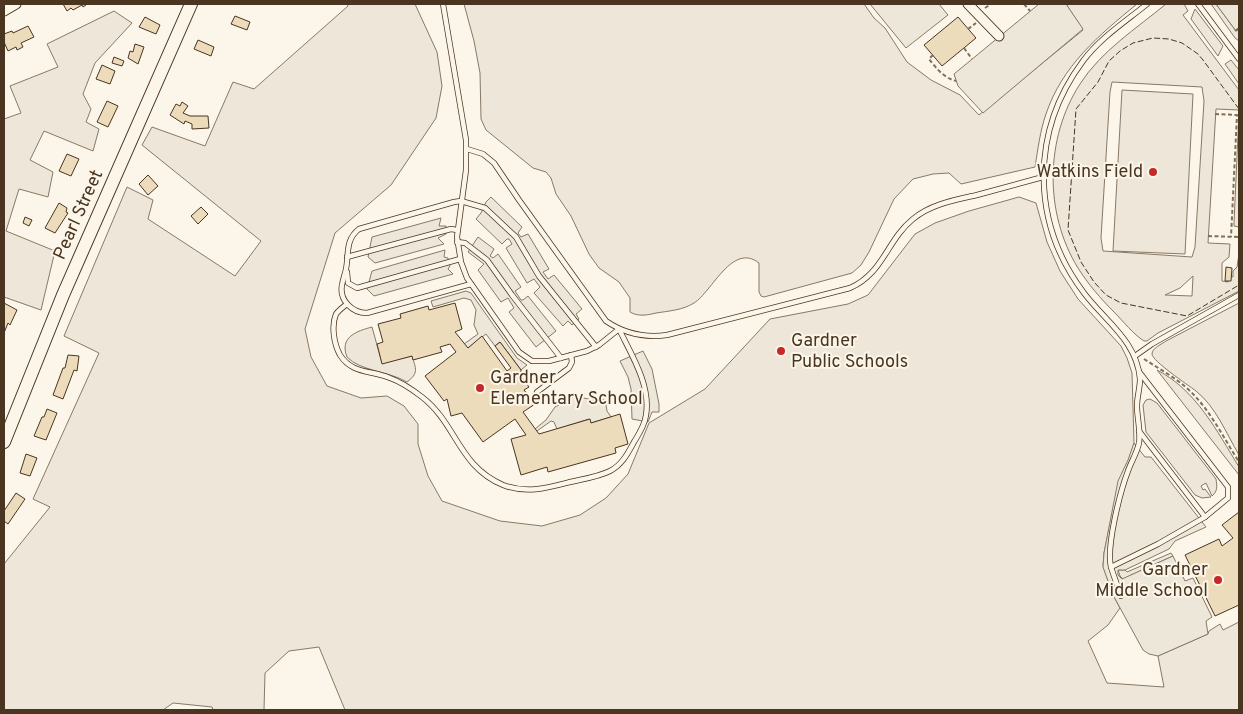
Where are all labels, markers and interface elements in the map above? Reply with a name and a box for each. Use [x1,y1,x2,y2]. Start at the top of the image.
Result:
place label: Watkins Field [1037,161,1143,184]
street label: Pearl Street [49,166,109,264]
marker: Watkins Field [1147,166,1159,178]
place label: Gardner Public Schools [791,330,908,374]
marker: Gardner Public Schools [775,345,787,357]
place label: Gardner Elementary School [490,367,643,411]
marker: Gardner Elementary School [474,382,486,394]
place label: Gardner Middle School [1095,559,1208,603]
marker: Gardner Middle School [1212,574,1224,586]

